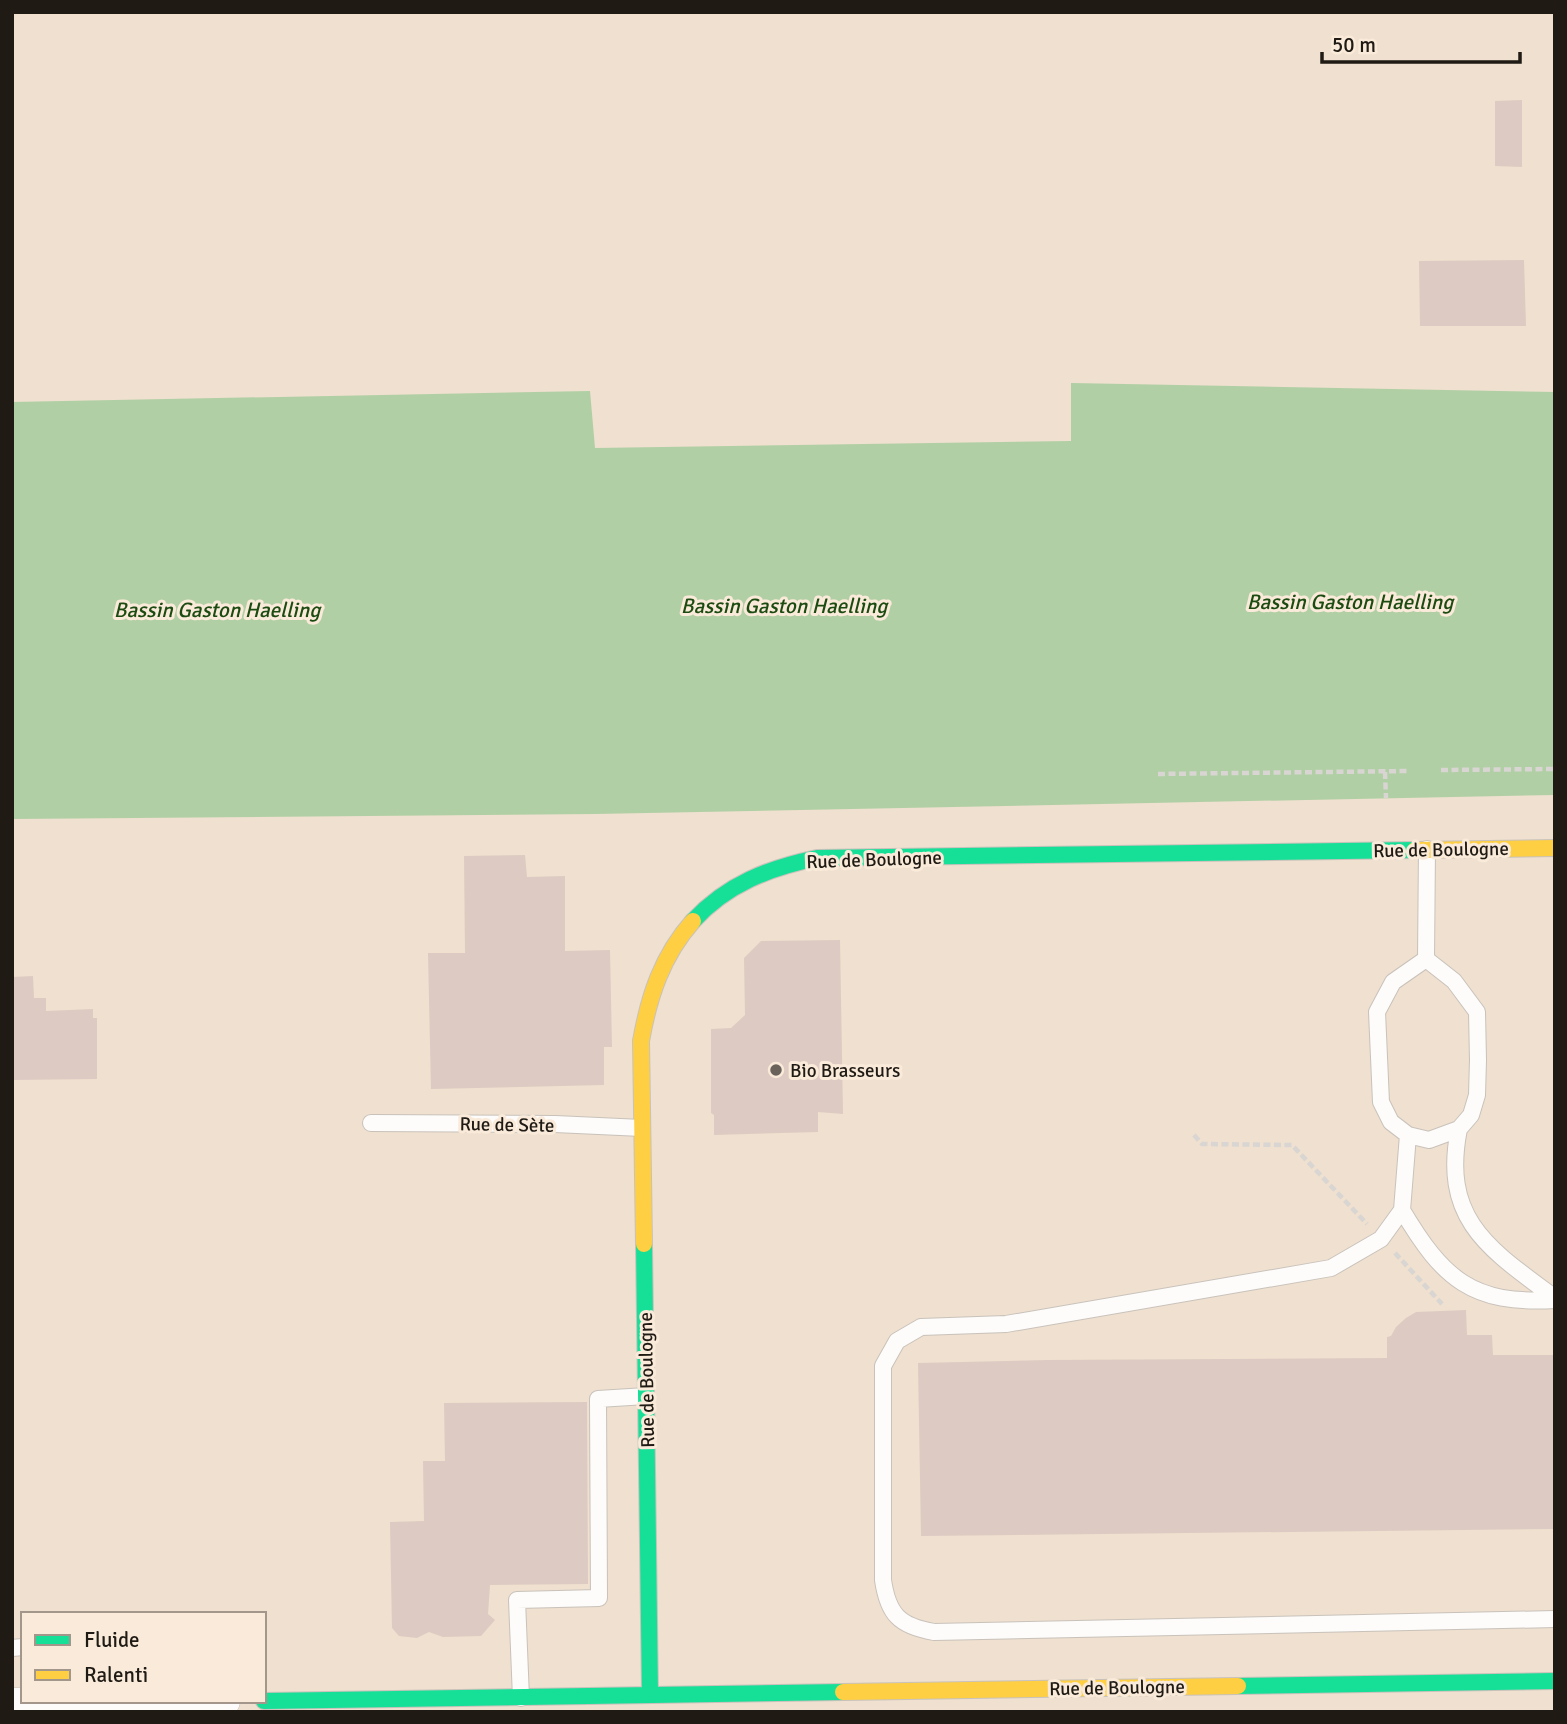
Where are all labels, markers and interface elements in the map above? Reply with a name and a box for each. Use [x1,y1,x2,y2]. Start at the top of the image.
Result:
scale bar [1322,21,1520,65]
text: 50 m [1332,32,1376,58]
water label: Bassin Gaston Haelling [1247,589,1455,615]
water label: Bassin Gaston Haelling [681,593,889,619]
water label: Bassin Gaston Haelling [114,597,322,623]
street label: Rue de Boulogne [1373,837,1509,863]
street label: Rue de Boulogne [806,846,942,874]
place label: Bio Brasseurs [790,1059,900,1083]
marker: Bio Brasseurs [768,1062,784,1078]
street label: Rue de Sète [459,1112,555,1138]
street label: Rue de Boulogne [634,1312,660,1448]
legend [21,1612,266,1703]
text: Fluide [84,1627,140,1653]
text: Ralenti [84,1662,148,1688]
street label: Rue de Boulogne [1049,1675,1185,1701]

